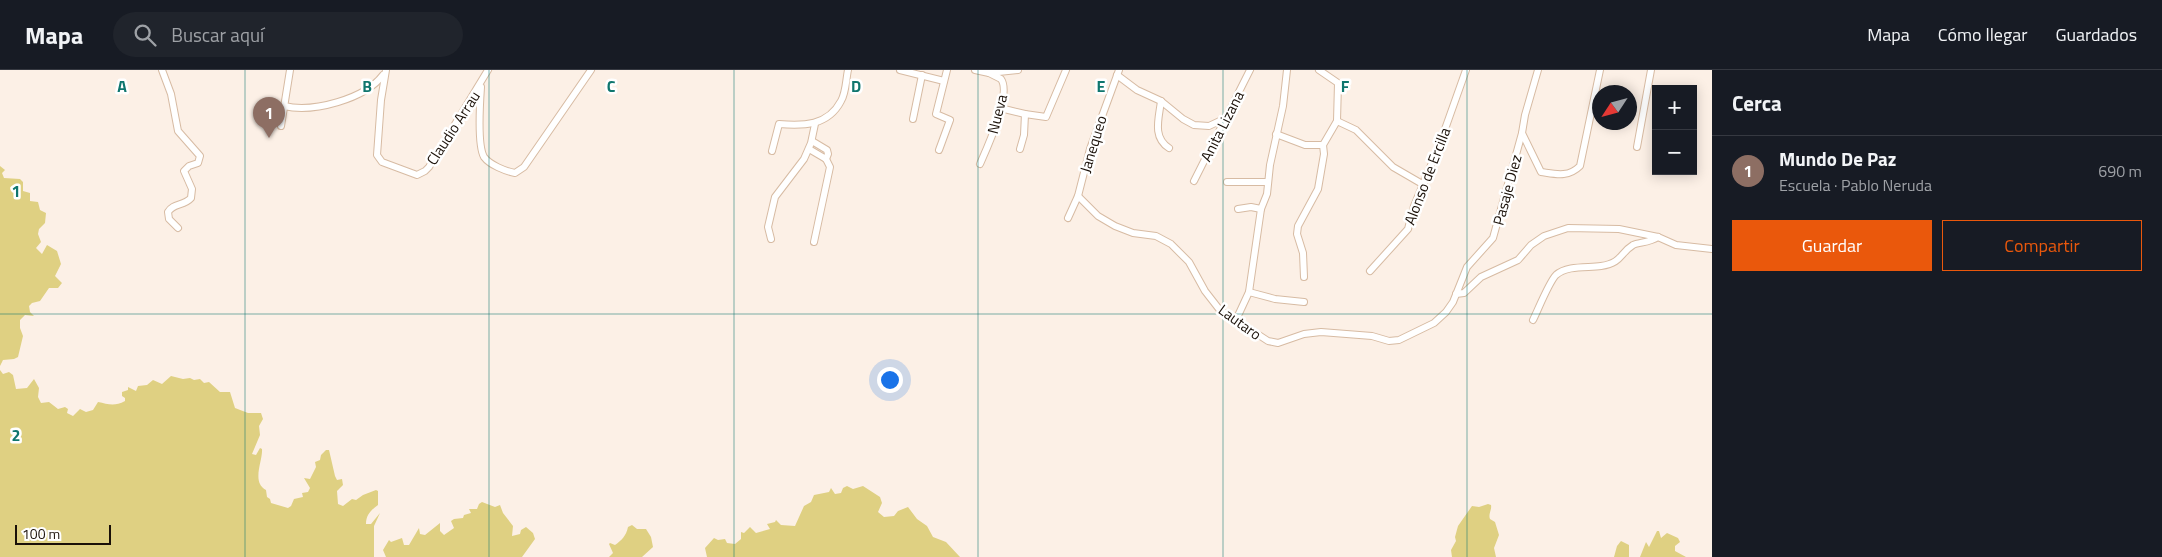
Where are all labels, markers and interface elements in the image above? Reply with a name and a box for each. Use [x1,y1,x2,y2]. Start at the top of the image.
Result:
search box [113,12,463,57]
text: Mapa [25,17,83,53]
text: Buscar aquí [171,20,264,49]
icon: search [131,21,159,49]
text: Mapa [1867,21,1910,48]
text: Cómo llegar [1938,21,2027,48]
text: Guardados [2055,21,2137,48]
text: A [117,74,127,98]
text: B [362,74,372,98]
text: C [607,74,616,98]
text: D [851,74,861,98]
text: E [1097,74,1106,98]
text: F [1341,74,1350,98]
north arrow [1592,85,1637,130]
map controls [1652,85,1697,175]
button: + [1652,85,1697,130]
street label: Claudio Arrau [420,86,486,170]
street label: Anita Lizana [1194,86,1250,165]
text: Cerca [1732,87,1782,119]
street label: Nueva [981,91,1013,136]
pin: 1 [253,97,285,138]
street label: Janequeo [1073,112,1113,175]
street label: Alonso de Ercilla [1398,123,1456,228]
button: − [1652,130,1697,175]
text: Mundo De Paz [1779,144,1896,173]
street label: Pasaje Diez [1487,152,1528,228]
text: 1 [1744,159,1752,183]
text: 690 m [2098,159,2142,183]
text: Escuela · Pablo Neruda [1779,173,1932,197]
text: 1 [12,179,20,203]
button: Guardar [1732,220,1932,271]
button: Compartir [1942,220,2142,271]
street label: Lautaro [1214,298,1266,346]
your location [877,367,903,393]
text: 2 [12,423,20,447]
scale bar [15,522,111,545]
text: 100 m [22,523,60,544]

